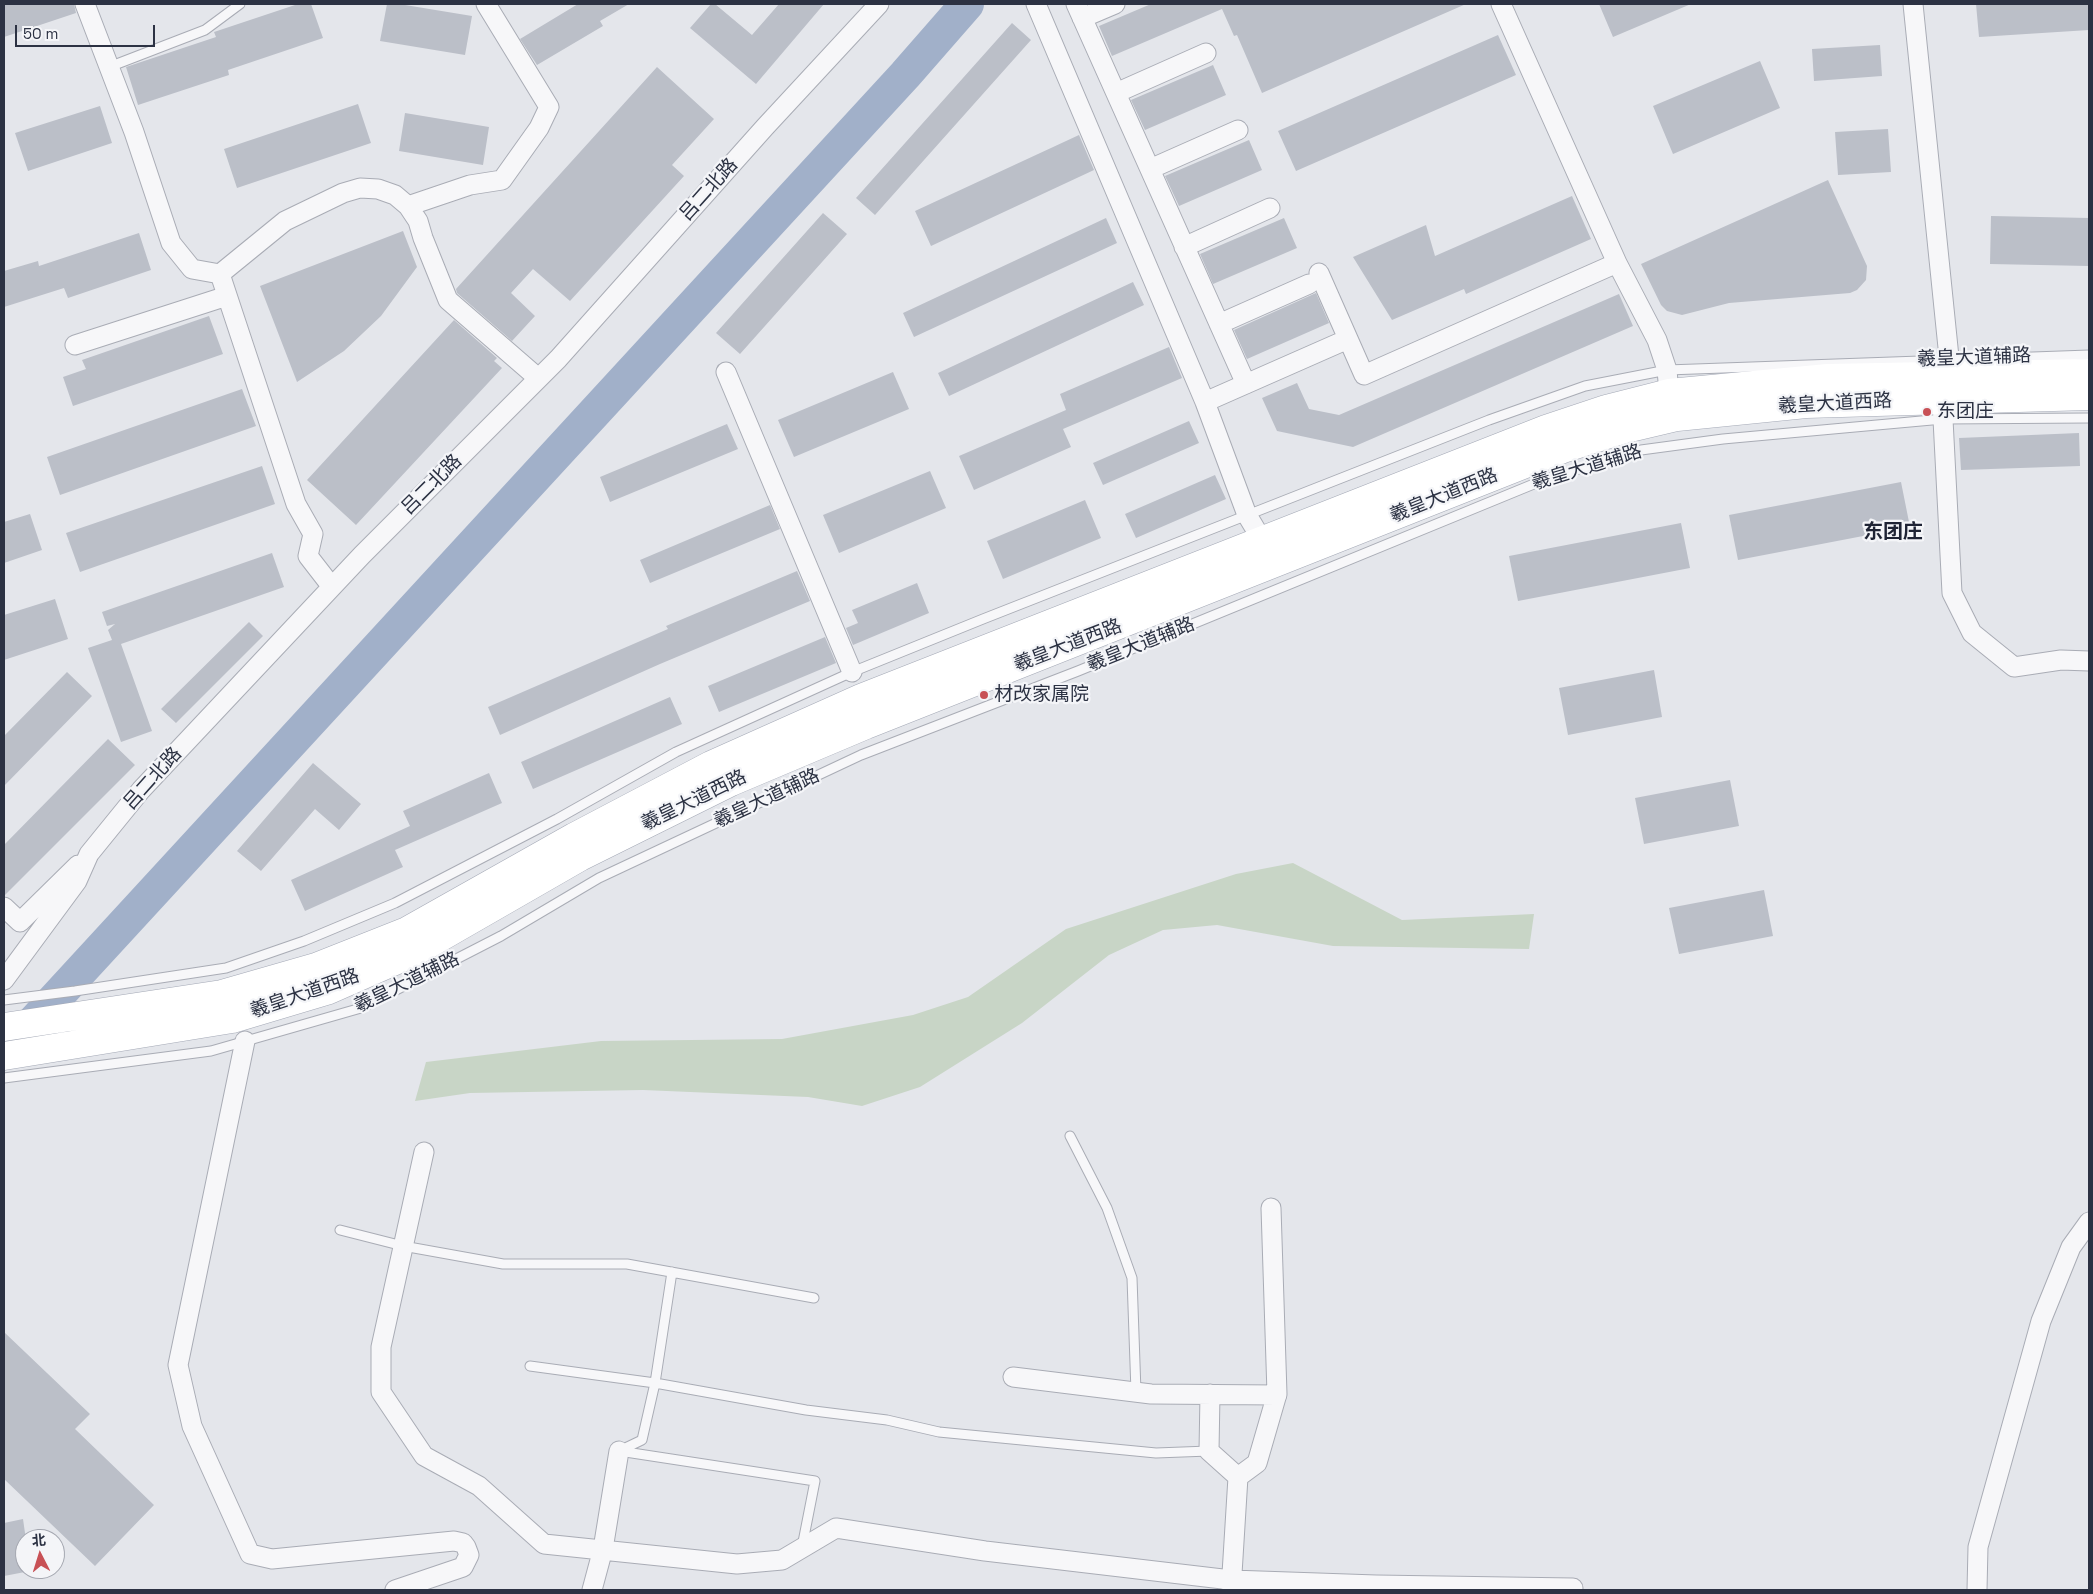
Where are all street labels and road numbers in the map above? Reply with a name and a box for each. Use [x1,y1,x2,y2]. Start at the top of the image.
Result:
street label: 吕二北路 [675,154,743,226]
street label: 羲皇大道辅路 [1917,345,2031,371]
street label: 羲皇大道西路 [1777,390,1893,418]
street label: 羲皇大道辅路 [1529,440,1645,496]
street label: 吕二北路 [397,450,467,520]
street label: 羲皇大道西路 [1387,464,1501,528]
street label: 羲皇大道辅路 [1084,613,1198,677]
street label: 羲皇大道西路 [1011,615,1125,677]
street label: 吕二北路 [119,743,187,815]
street label: 羲皇大道辅路 [711,765,823,833]
street label: 羲皇大道西路 [638,766,750,836]
street label: 羲皇大道辅路 [351,948,463,1018]
street label: 羲皇大道西路 [247,965,363,1023]

